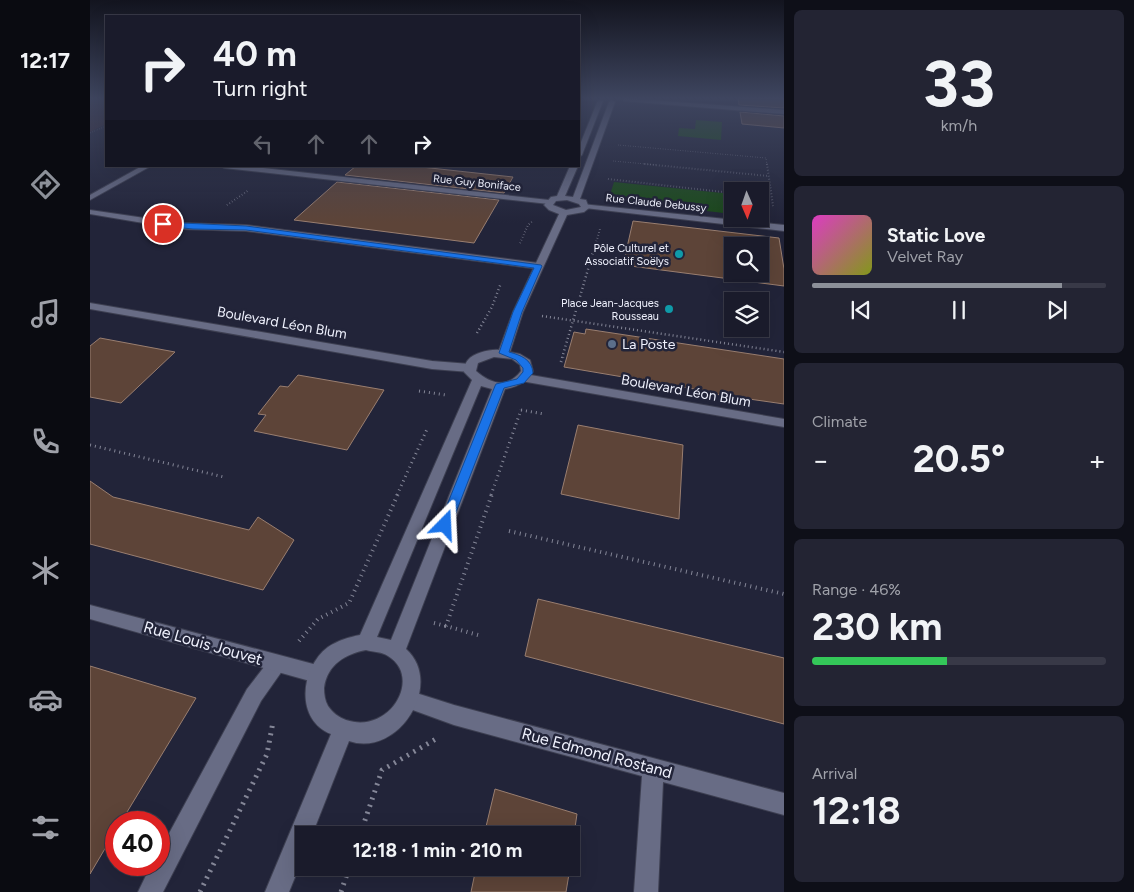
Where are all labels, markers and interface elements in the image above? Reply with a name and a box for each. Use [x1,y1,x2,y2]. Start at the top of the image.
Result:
text: 40 m [213,33,297,75]
icon: right [130,35,195,100]
text: 33 [923,44,995,122]
text: 12:17 [20,47,70,74]
text: Turn right [213,75,308,102]
text: km/h [941,116,977,135]
icon: left [249,130,277,158]
icon: ahead [302,130,330,158]
icon: ahead [355,130,383,158]
icon: right [408,130,436,158]
icon: directions [28,167,63,202]
street label: Rue Guy Boniface [432,172,522,194]
north arrow [724,182,769,228]
map controls [724,182,769,337]
street label: Rue Claude Debussy [605,191,707,215]
pin [142,203,184,245]
icon: arrive [149,210,177,238]
text: Static Love [887,224,985,247]
button: search [724,237,769,282]
place label: Pôle Culturel et Associatif Soëlys [585,242,669,268]
text: Velvet Ray [887,247,963,266]
marker: Pôle Culturel et Associatif Soëlys [673,248,685,260]
button: layers [724,292,769,337]
icon: music [28,296,63,331]
icon: previous [847,296,875,324]
icon: pause [945,296,973,324]
icon: next [1043,296,1071,324]
place label: Place Jean-Jacques Rousseau [561,297,659,323]
street label: Boulevard Léon Blum [216,303,348,343]
marker: Place Jean-Jacques Rousseau [663,303,675,315]
place label: La Poste [622,336,676,353]
marker: La Poste [606,338,618,350]
street label: Boulevard Léon Blum [620,371,752,411]
text: Climate [812,412,867,431]
icon: phone [28,424,63,459]
text: 20.5° [913,436,1005,482]
text: − [812,443,829,477]
text: + [1089,443,1106,477]
position arrow [418,498,470,550]
icon: climate [28,553,63,588]
text: Range · 46% [812,580,901,599]
text: 230 km [812,604,942,650]
street label: Rue Louis Jouvet [141,617,265,669]
icon: car [28,682,63,717]
street label: Rue Edmond Rostand [520,724,674,782]
text: Arrival [812,764,857,783]
text: 12:18 [812,788,901,834]
icon: filters [28,810,63,845]
speed limit sign: 40 [105,811,170,876]
text: 12:18 · 1 min · 210 m [353,839,522,862]

